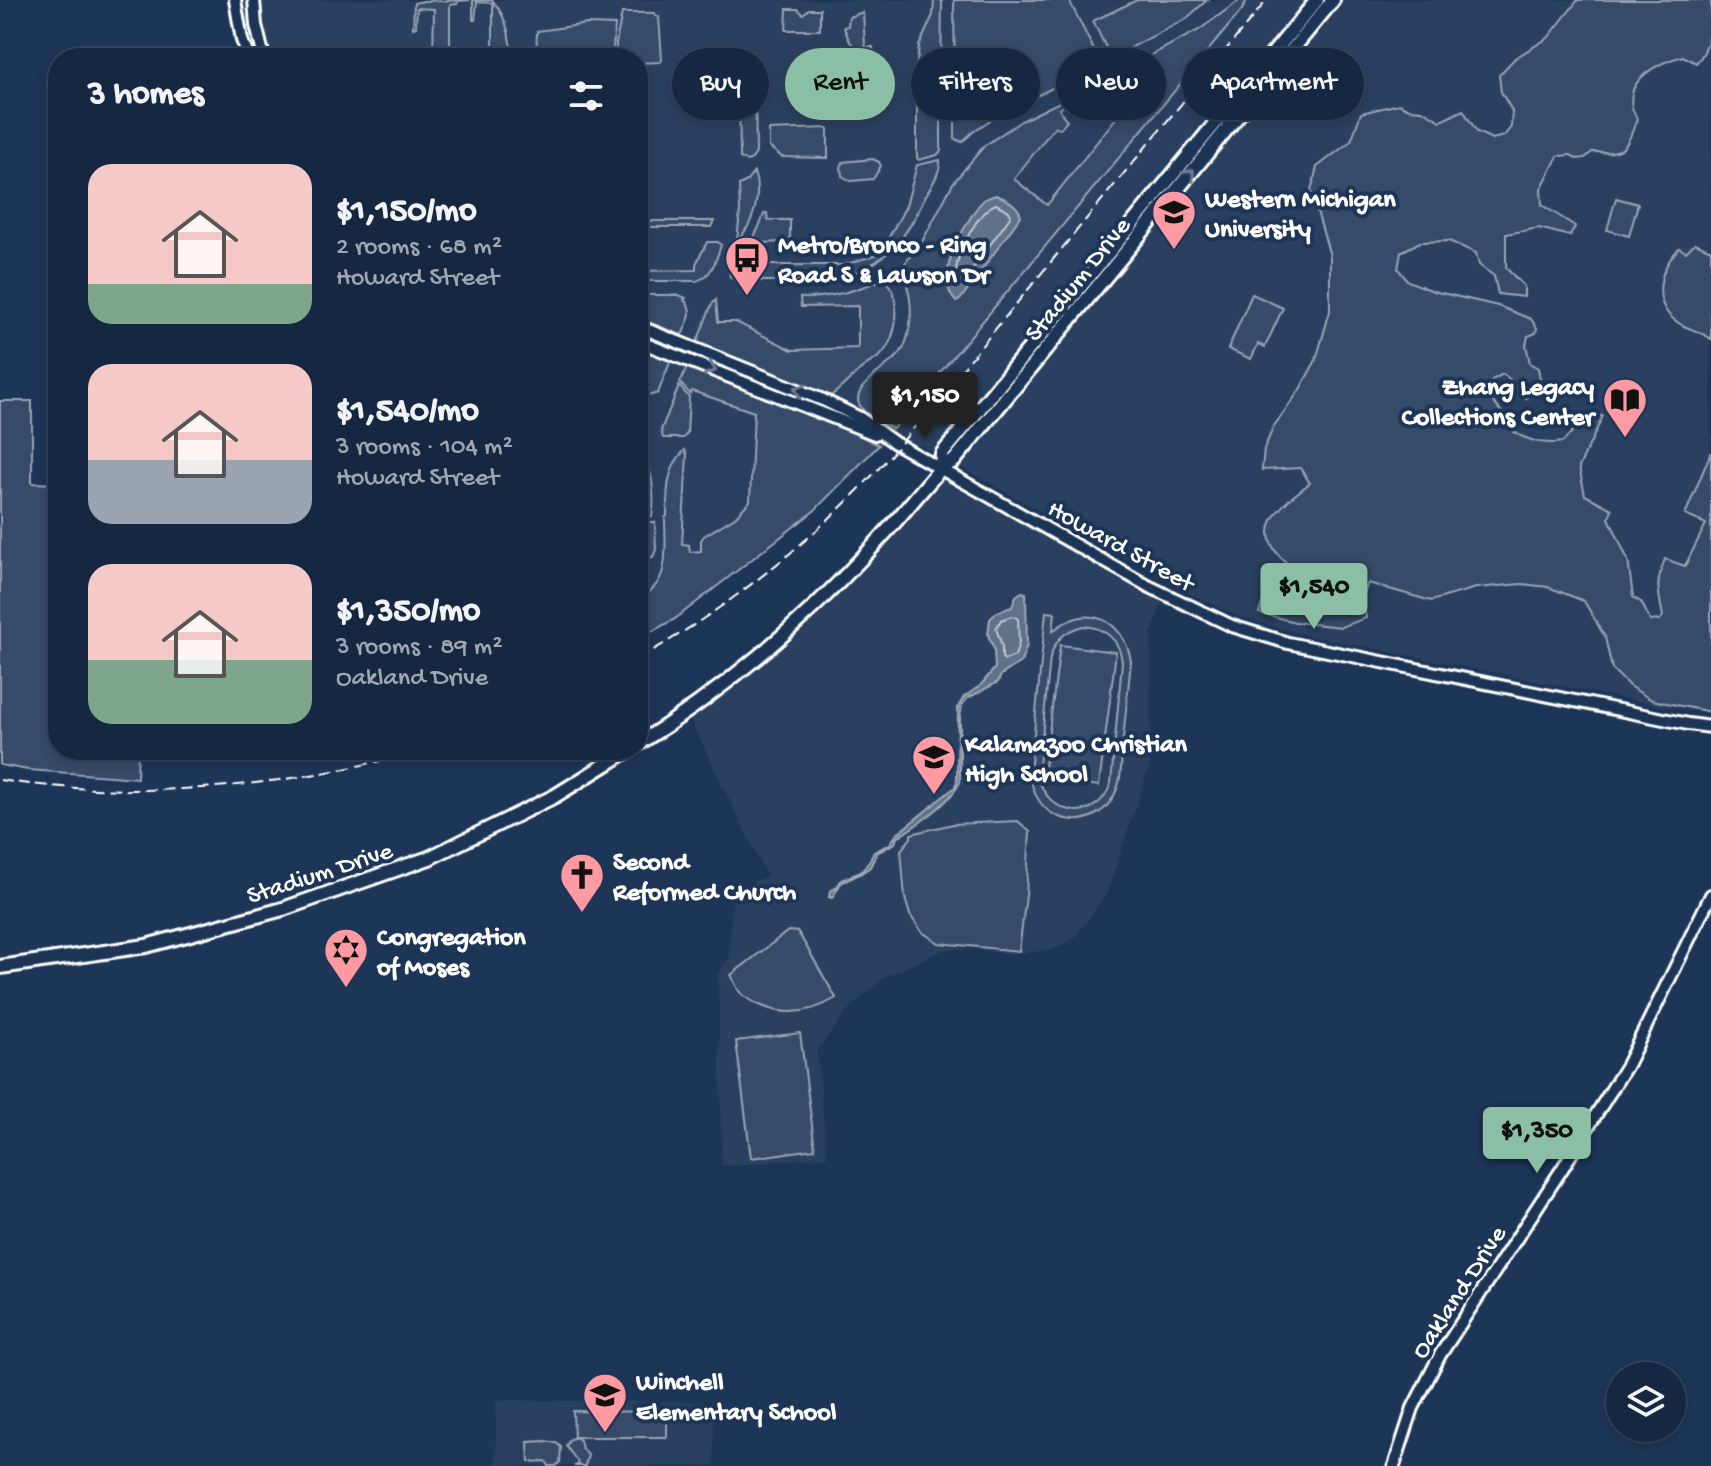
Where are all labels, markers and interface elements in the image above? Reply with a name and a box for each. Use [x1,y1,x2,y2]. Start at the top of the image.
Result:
chip: Buy [672,48,769,120]
chip: Rent [785,48,895,120]
chip: Filters [911,48,1040,120]
chip: New [1056,48,1166,120]
chip: Apartment [1182,48,1364,120]
icon: filters [564,74,608,118]
text: 3 homes [88,76,204,116]
one-way arrow [1180,169,1195,183]
place label: Western Michigan University [1204,186,1396,247]
school or university icon: Western Michigan University [1150,188,1198,251]
text: $1,150/mo [336,193,477,233]
icon: home [152,196,248,292]
street label: Stadium Drive [1020,212,1140,349]
place label: Metro/Bronco - Ring Road S & Lawson Dr [777,232,992,293]
text: 2 rooms · 68 m² [336,233,502,264]
bus stop icon: Metro/Bronco - Ring Road S & Lawson Dr [723,234,771,297]
text: Howard Street [336,264,499,295]
one-way arrow [703,359,717,376]
pin: $1,150 [860,372,990,440]
place label: Zhang Legacy Collections Center [1402,374,1597,435]
library icon: Zhang Legacy Collections Center [1601,376,1649,439]
text: $1,150 [890,382,960,413]
one-way arrow [793,383,807,400]
text: $1,540/mo [336,393,479,433]
icon: home [152,396,248,492]
text: 3 rooms · 104 m² [336,433,513,464]
text: Howard Street [336,464,499,495]
street label: Howard Street [1041,495,1201,602]
pin: $1,540 [1249,563,1379,631]
text: $1,540 [1278,573,1350,604]
text: $1,350/mo [336,593,480,633]
icon: home [152,596,248,692]
text: 3 rooms · 89 m² [336,633,503,664]
text: Oakland Drive [336,664,488,695]
place label: Kalamazoo Christian High School [964,731,1188,792]
school or university icon: Kalamazoo Christian High School [910,733,958,796]
street label: Stadium Drive [244,837,398,913]
place label: Second Reformed Church [612,849,796,910]
church icon: Second Reformed Church [558,851,606,914]
place label: Congregation of Moses [376,924,526,985]
synagogue icon: Congregation of Moses [322,926,370,989]
pin: $1,350 [1472,1107,1602,1175]
text: $1,350 [1501,1117,1573,1148]
street label: Oakland Drive [1406,1221,1516,1366]
map controls [1606,1362,1686,1442]
button: layers [1606,1362,1686,1442]
place label: Winchell Elementary School [635,1369,837,1430]
school or university icon: Winchell Elementary School [581,1371,629,1434]

